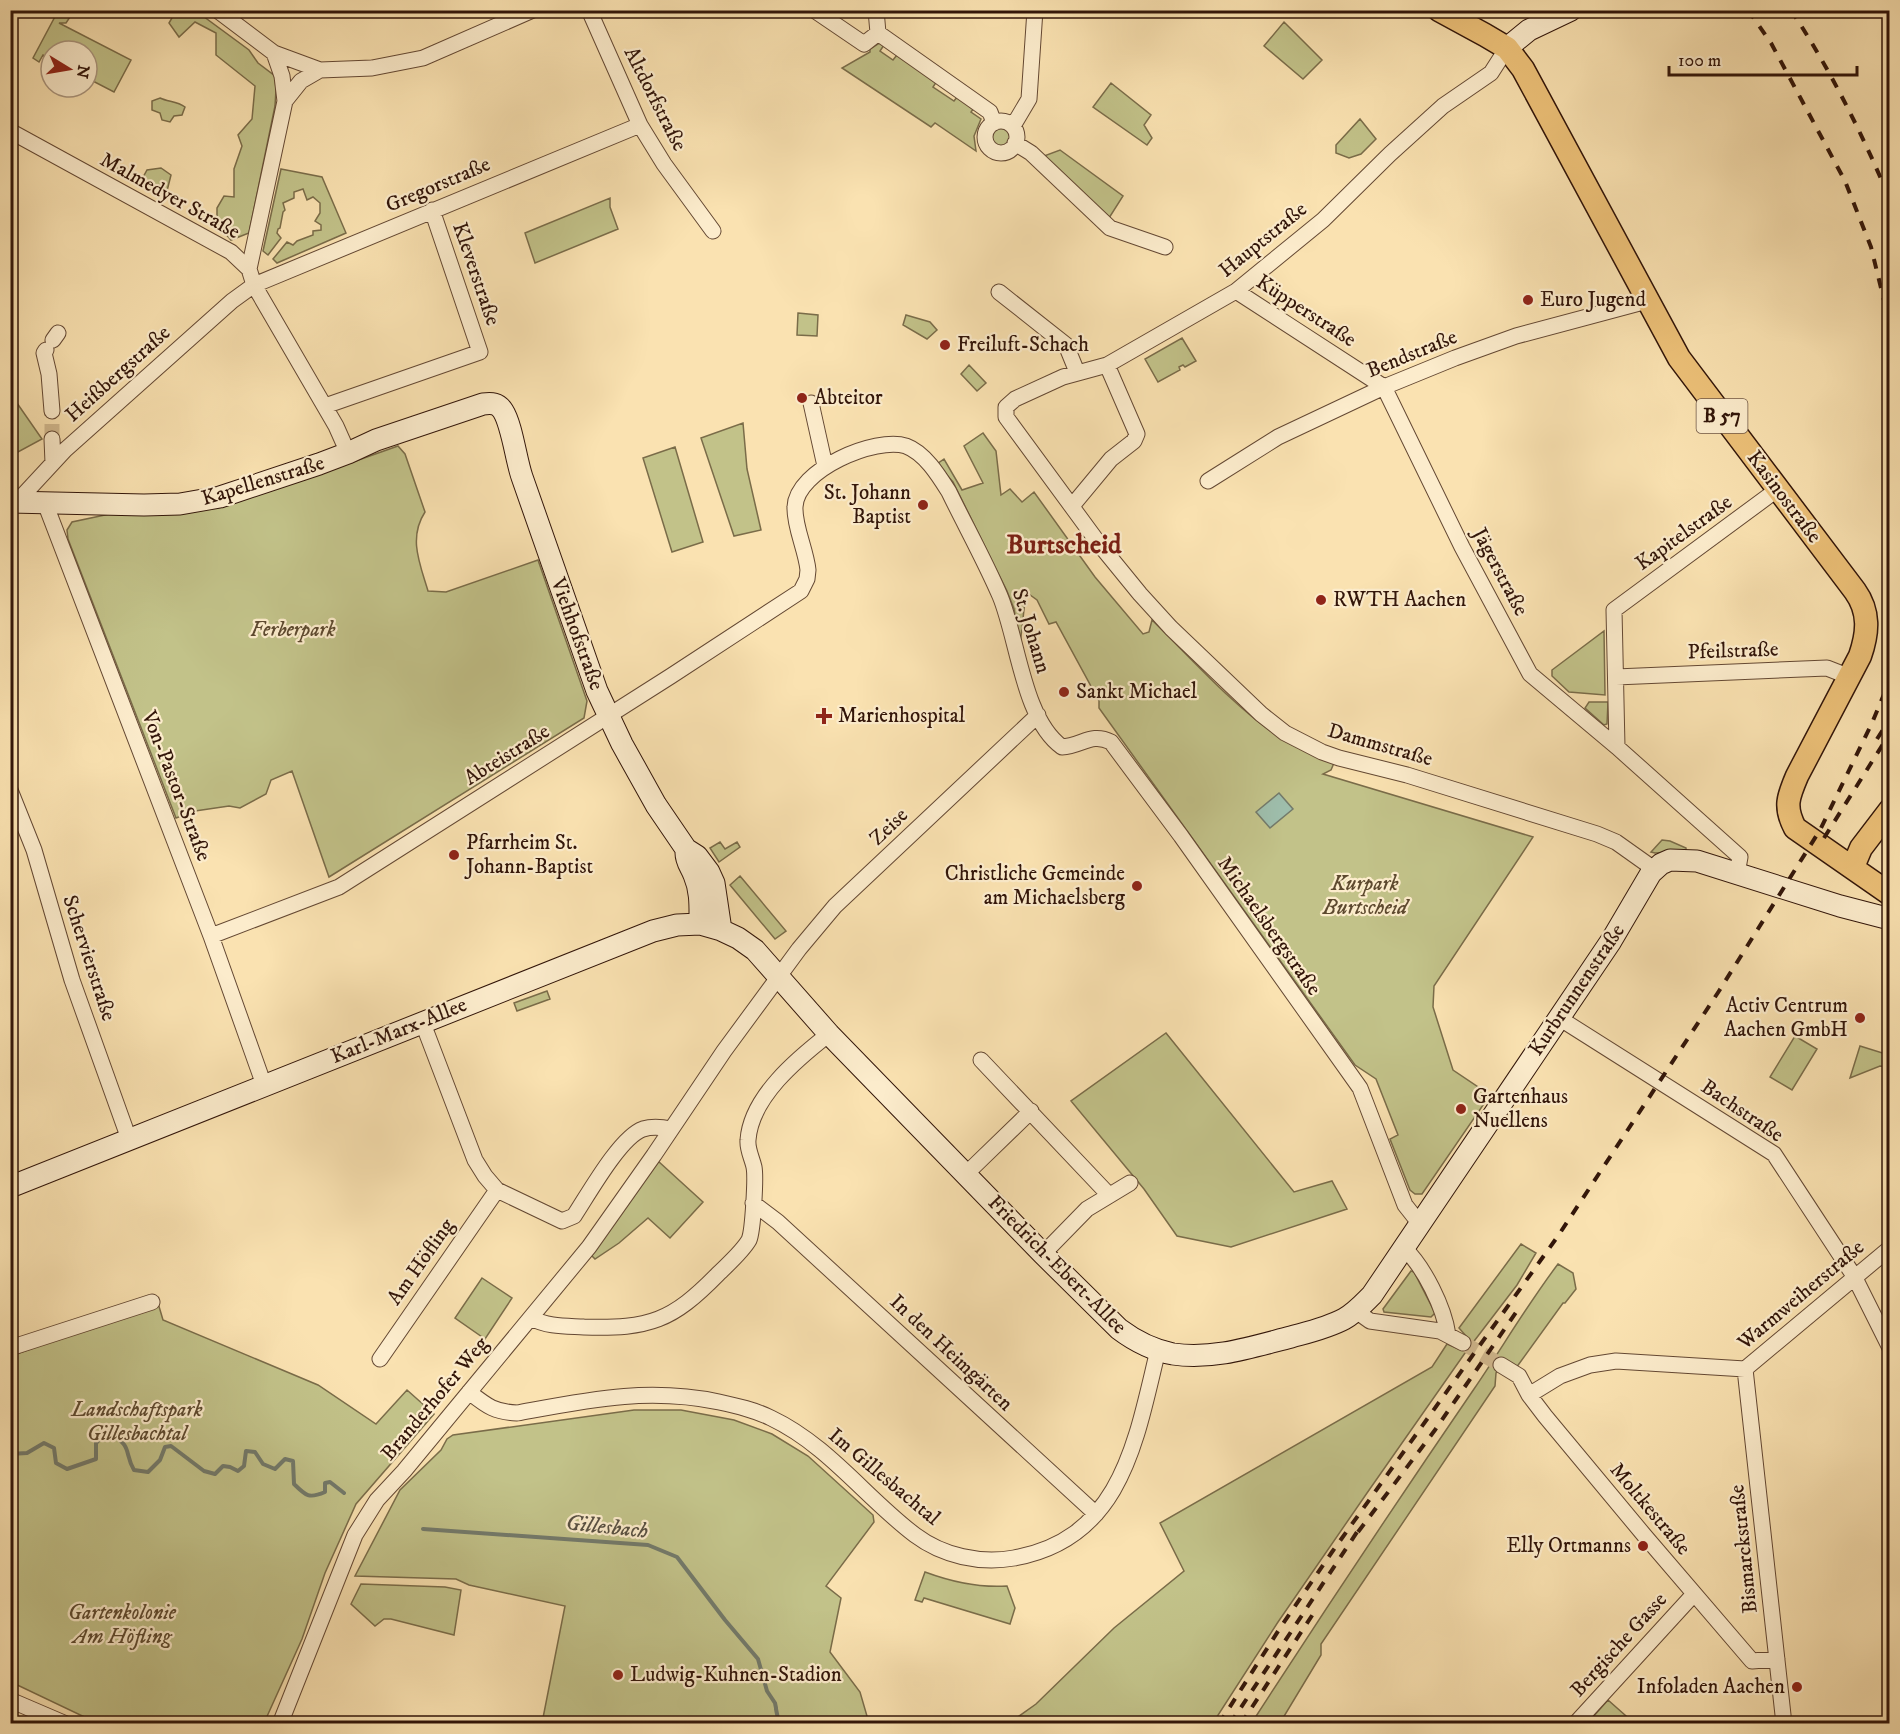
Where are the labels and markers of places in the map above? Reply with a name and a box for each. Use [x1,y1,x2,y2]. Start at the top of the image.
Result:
place label: Euro Jugend [1540,287,1646,313]
marker: Euro Jugend [1521,293,1535,307]
place label: Freiluft-Schach [957,332,1089,358]
marker: Freiluft-Schach [938,338,952,352]
place label: Abteitor [814,385,883,411]
marker: Abteitor [795,391,809,405]
place label: St. Johann Baptist [824,480,911,530]
marker: St. Johann Baptist [916,498,930,512]
place label: RWTH Aachen [1333,587,1466,613]
marker: RWTH Aachen [1314,593,1328,607]
place label: Sankt Michael [1076,679,1198,705]
marker: Sankt Michael [1057,685,1071,699]
place label: Marienhospital [838,703,966,729]
marker: Marienhospital [815,707,833,725]
place label: Pfarrheim St. Johann-Baptist [464,830,593,880]
marker: Pfarrheim St. Johann-Baptist [447,848,461,862]
place label: Christliche Gemeinde am Michaelsberg [945,861,1126,911]
marker: Christliche Gemeinde am Michaelsberg [1130,879,1144,893]
place label: Activ Centrum Aachen GmbH [1724,993,1848,1043]
marker: Activ Centrum Aachen GmbH [1853,1011,1867,1025]
place label: Gartenhaus Nuellens [1473,1084,1568,1134]
marker: Gartenhaus Nuellens [1454,1102,1468,1116]
place label: Elly Ortmanns [1506,1533,1631,1559]
marker: Elly Ortmanns [1636,1539,1650,1553]
place label: Ludwig-Kuhnen-Stadion [630,1662,842,1688]
marker: Ludwig-Kuhnen-Stadion [611,1668,625,1682]
place label: Infoladen Aachen [1637,1674,1785,1700]
marker: Infoladen Aachen [1790,1680,1804,1694]

